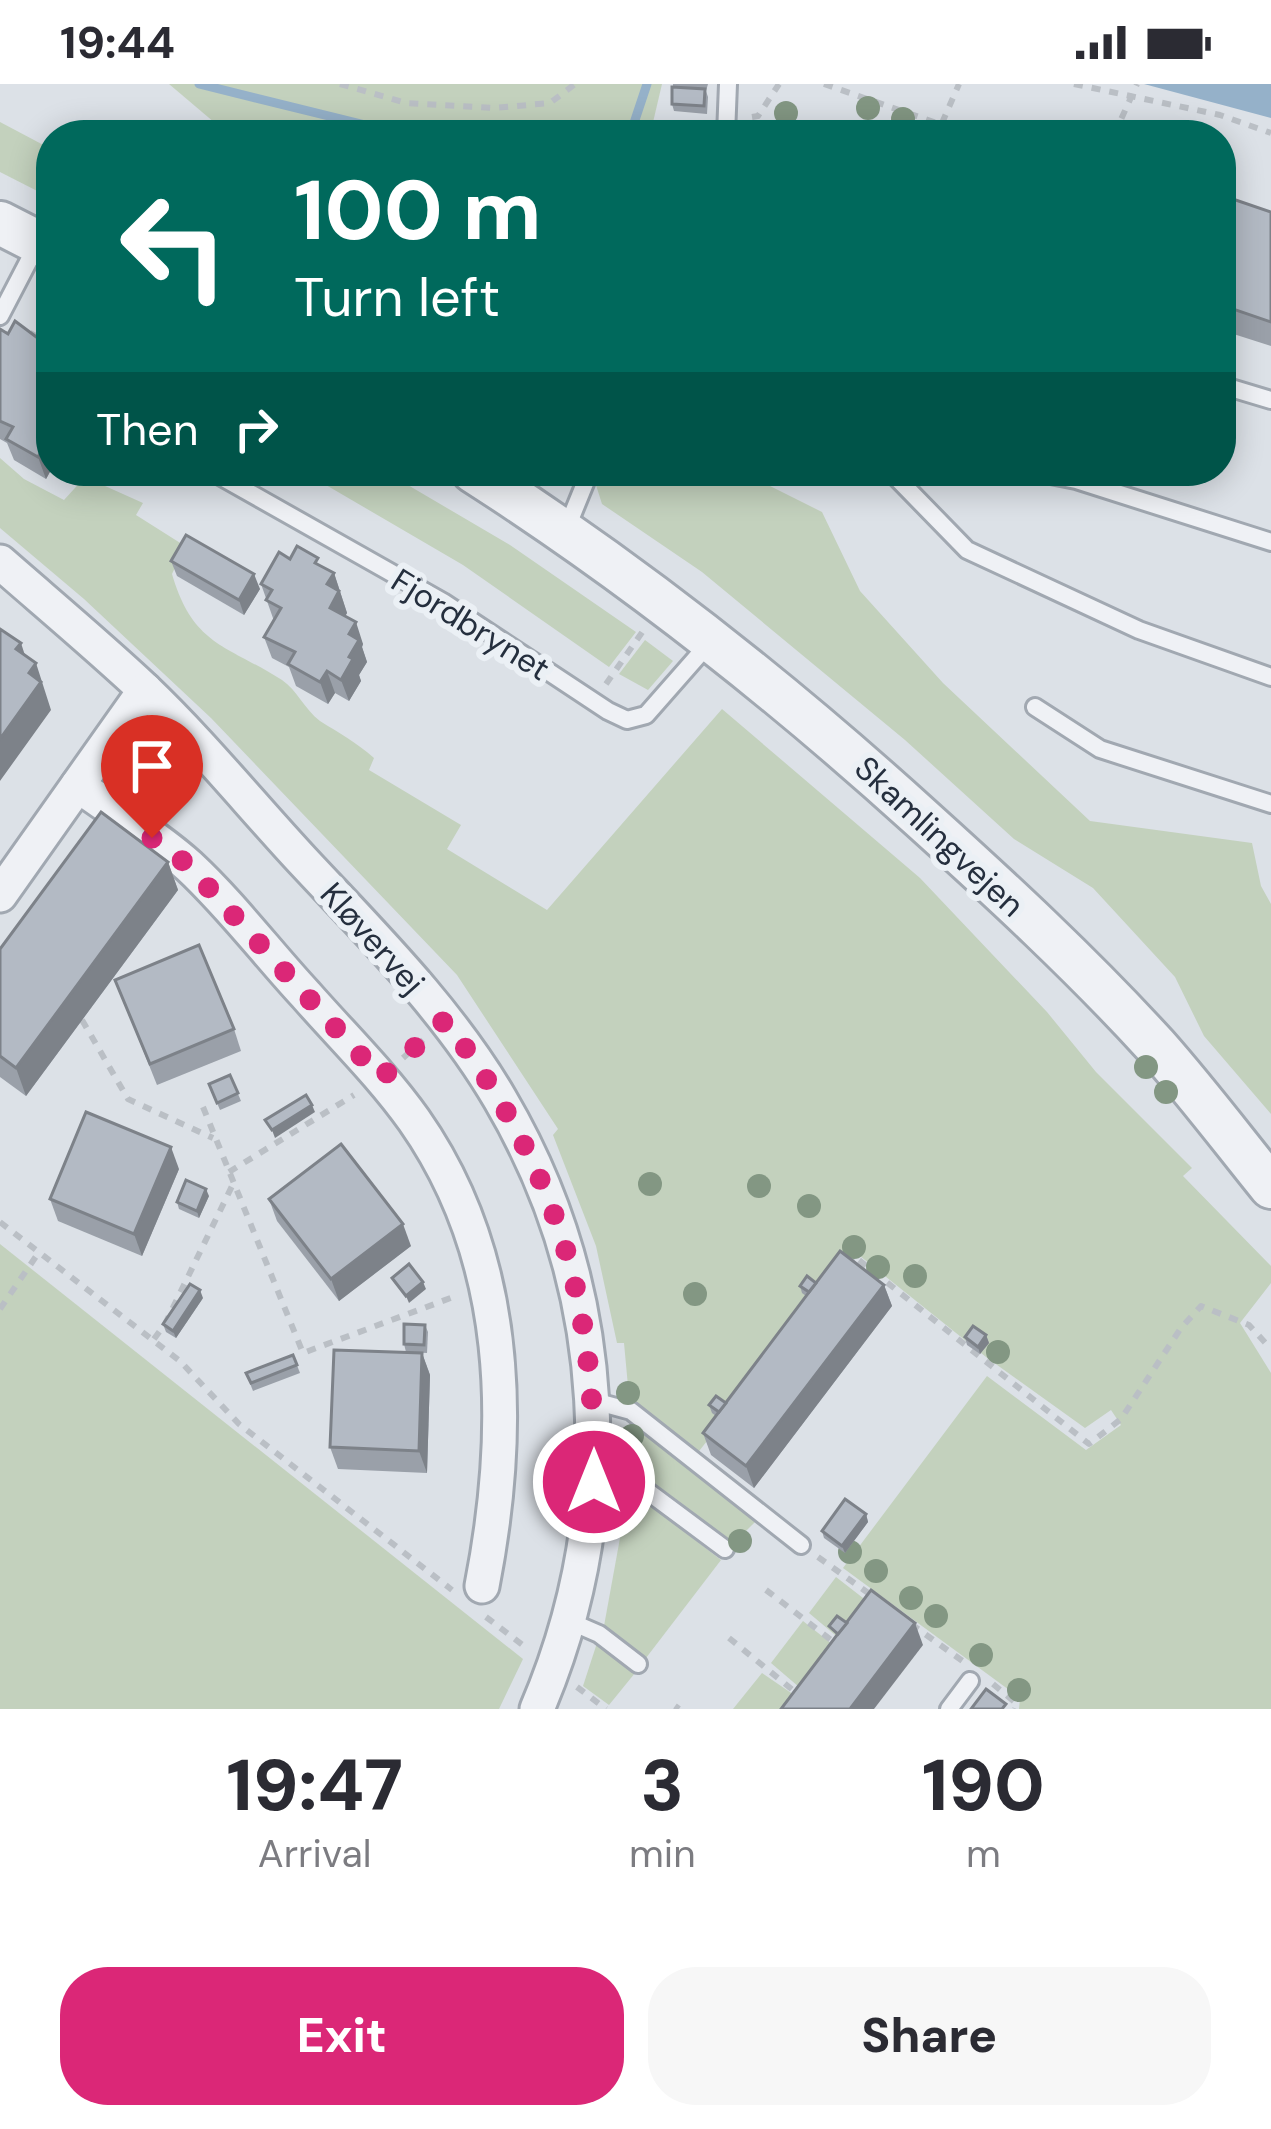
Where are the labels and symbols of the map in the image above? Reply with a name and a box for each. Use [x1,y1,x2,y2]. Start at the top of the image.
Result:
street label: Fjordbrynet [384,559,558,690]
pin [101,715,203,838]
street label: Skamlingvejen [846,747,1034,926]
street label: Kløvervej [311,873,434,1003]
position arrow [531,1419,657,1545]

